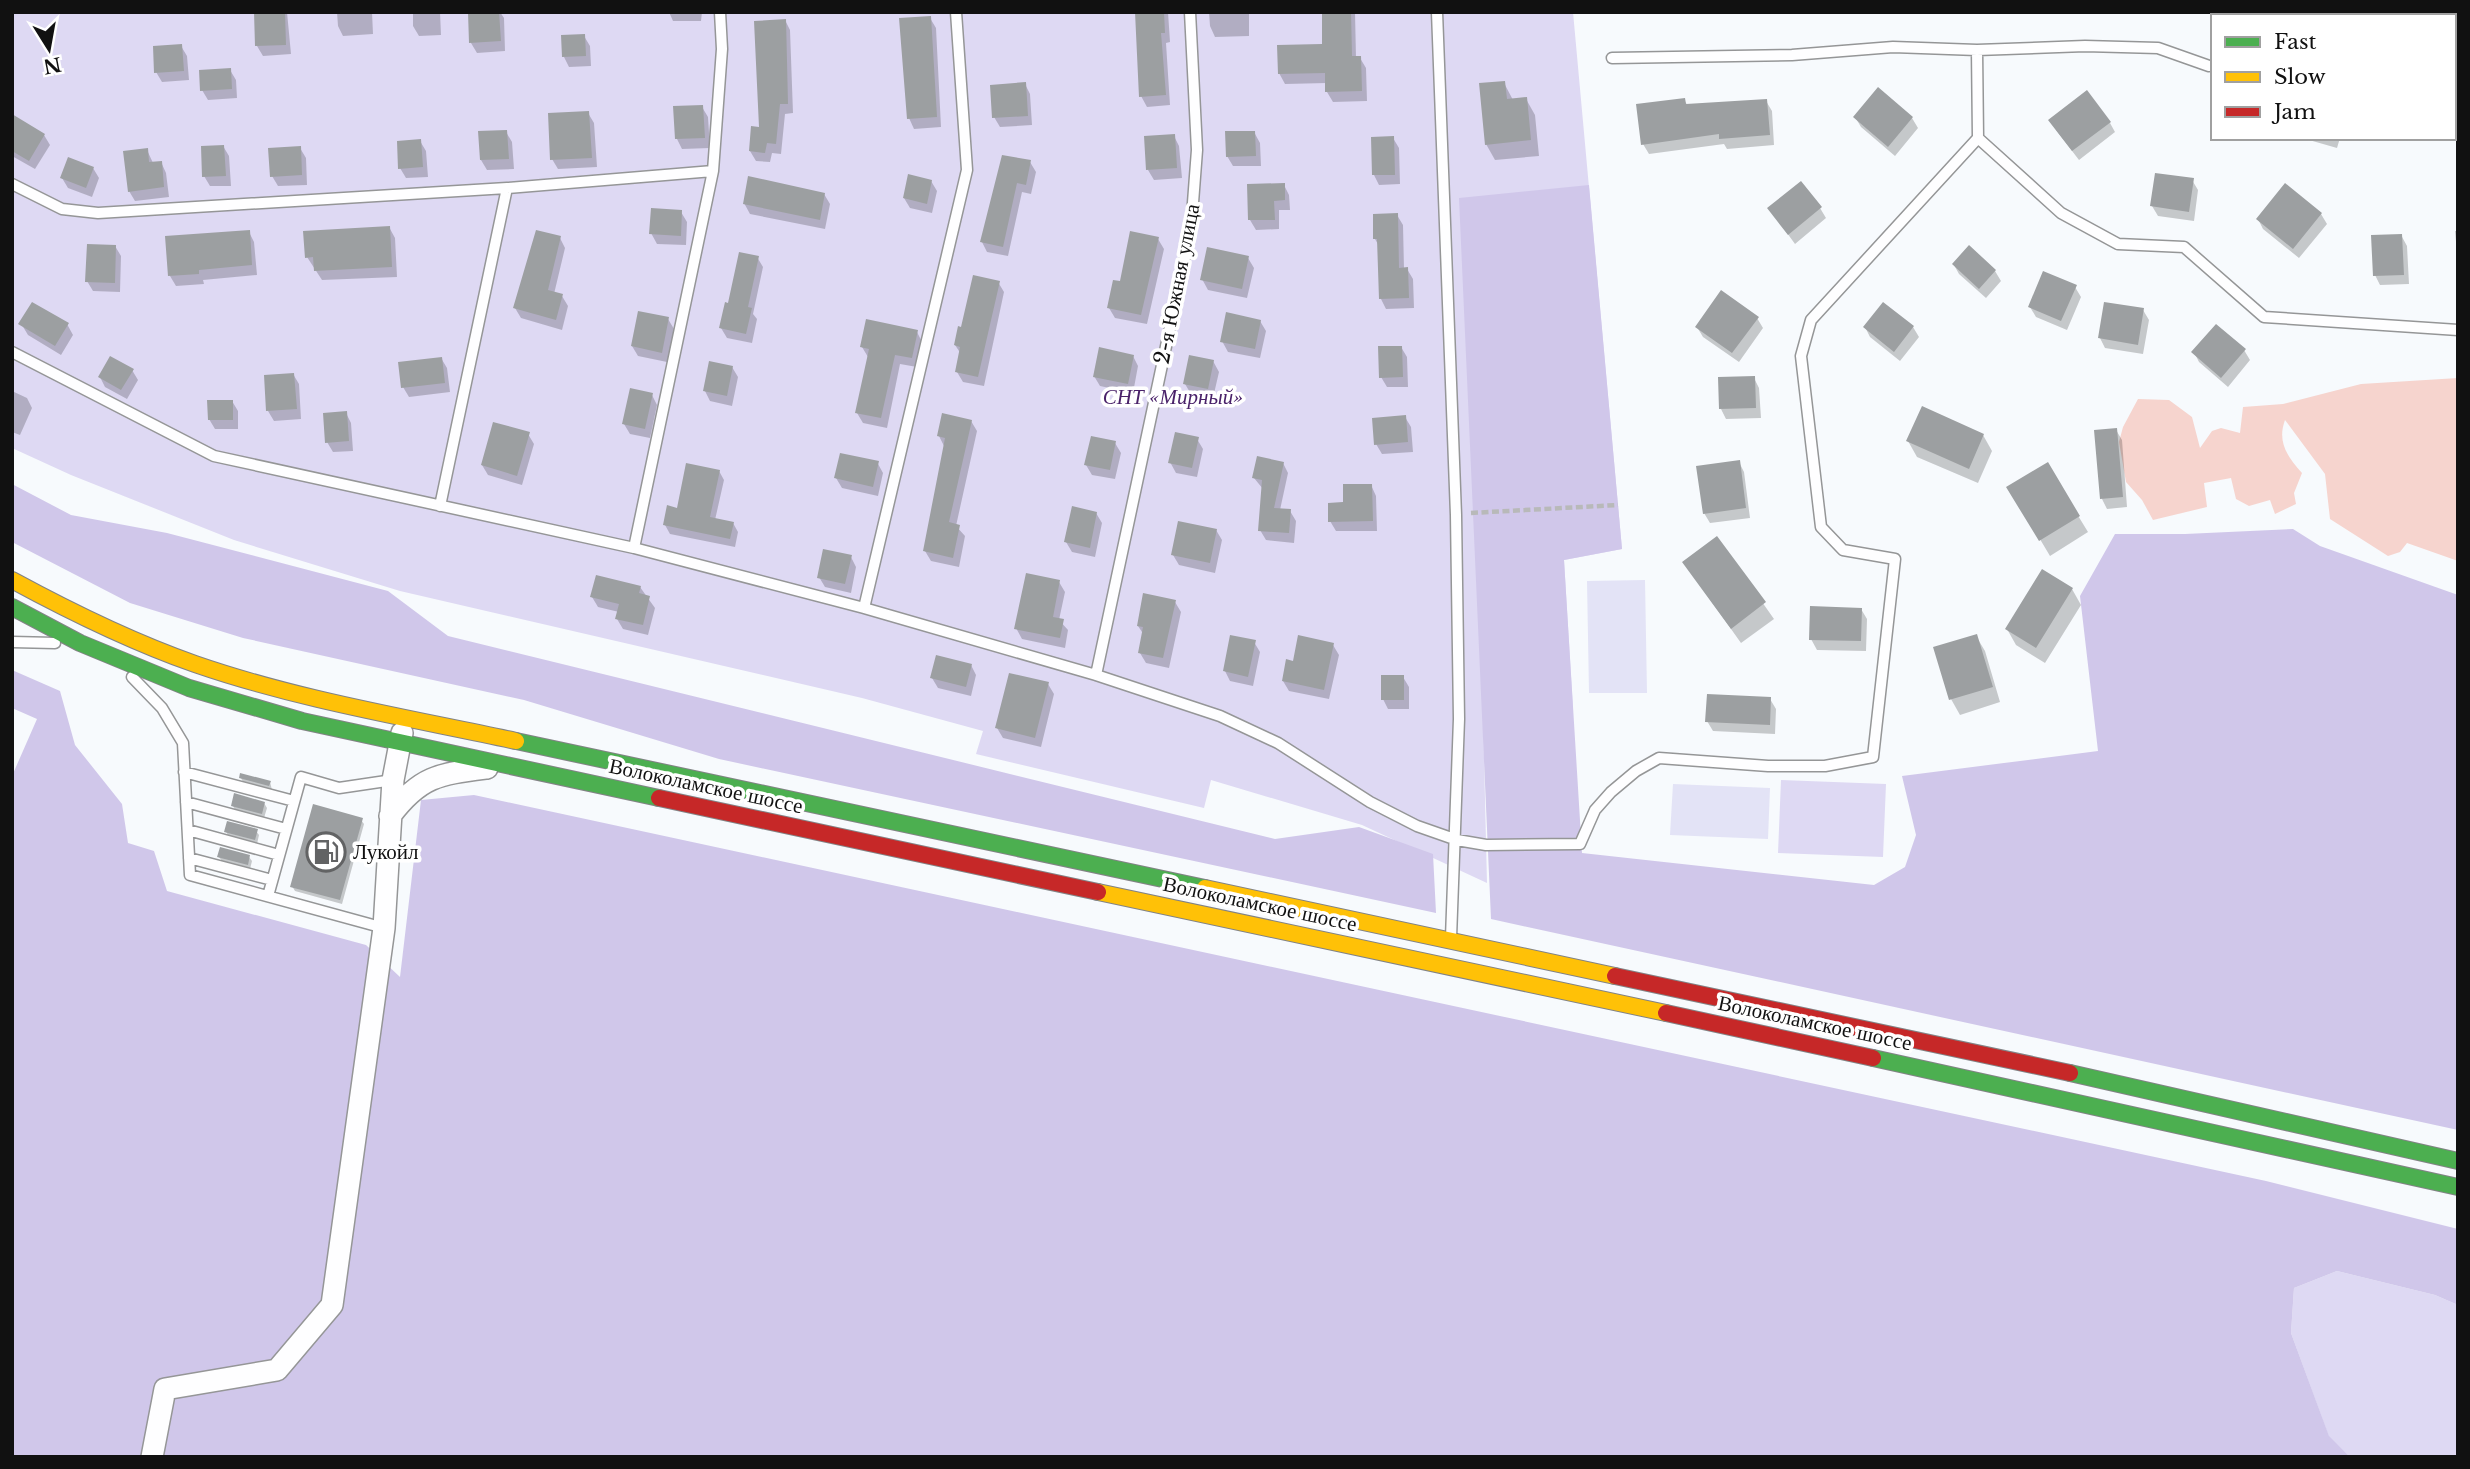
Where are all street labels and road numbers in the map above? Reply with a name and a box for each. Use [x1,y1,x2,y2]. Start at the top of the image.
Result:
street label: 2-я Южная улица [1149,201,1205,366]
street label: Волоколамское шоссе [607,753,805,819]
street label: Волоколамское шоссе [1161,871,1359,937]
street label: Волоколамское шоссе [1716,990,1914,1056]

